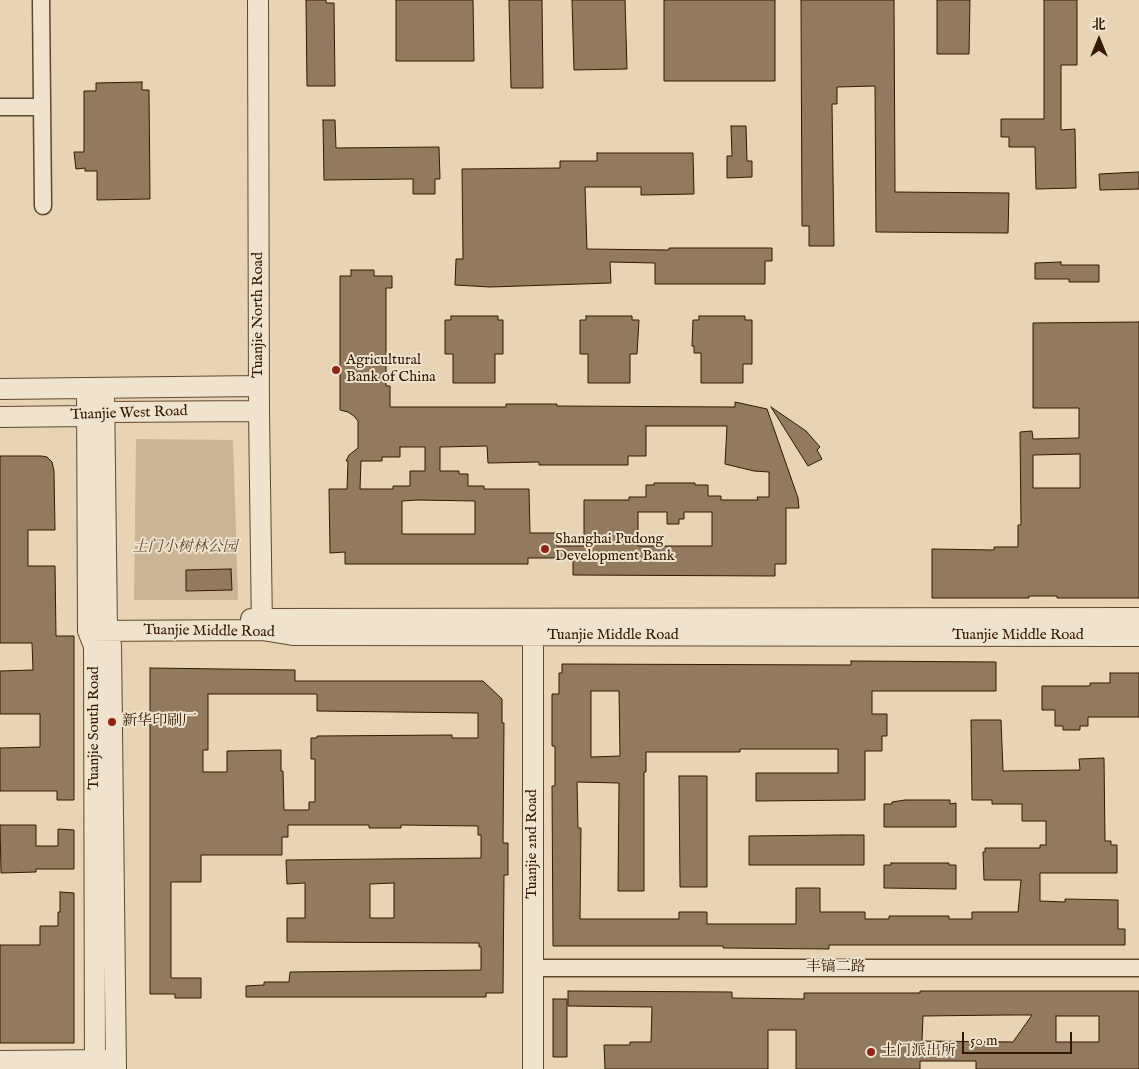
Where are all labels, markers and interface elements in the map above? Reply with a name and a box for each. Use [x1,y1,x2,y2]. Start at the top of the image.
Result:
north arrow [1074,15,1124,65]
text: 北 [1092,16,1106,34]
street label: Tuanjie North Road [250,252,268,378]
place label: Agricultural Bank of China [346,352,436,387]
marker: Agricultural Bank of China [330,364,342,376]
street label: Tuanjie West Road [70,403,188,425]
place label: Shanghai Pudong Development Bank [555,531,675,566]
park label: 土门小树林公园 [133,539,237,557]
marker: Shanghai Pudong Development Bank [539,543,551,555]
street label: Tuanjie Middle Road [143,622,275,642]
street label: Tuanjie Middle Road [547,627,679,645]
street label: Tuanjie Middle Road [952,627,1084,645]
street label: Tuanjie South Road [86,666,104,790]
place label: 新华印刷厂 [122,713,197,731]
marker: 新华印刷厂 [106,716,118,728]
street label: Tuanjie 2nd Road [524,789,542,899]
street label: 丰镐二路 [806,959,866,977]
scale bar [964,1022,1074,1054]
text: 50 m [970,1031,998,1050]
place label: 土门派出所 [881,1043,956,1061]
marker: 土门派出所 [865,1046,877,1058]

